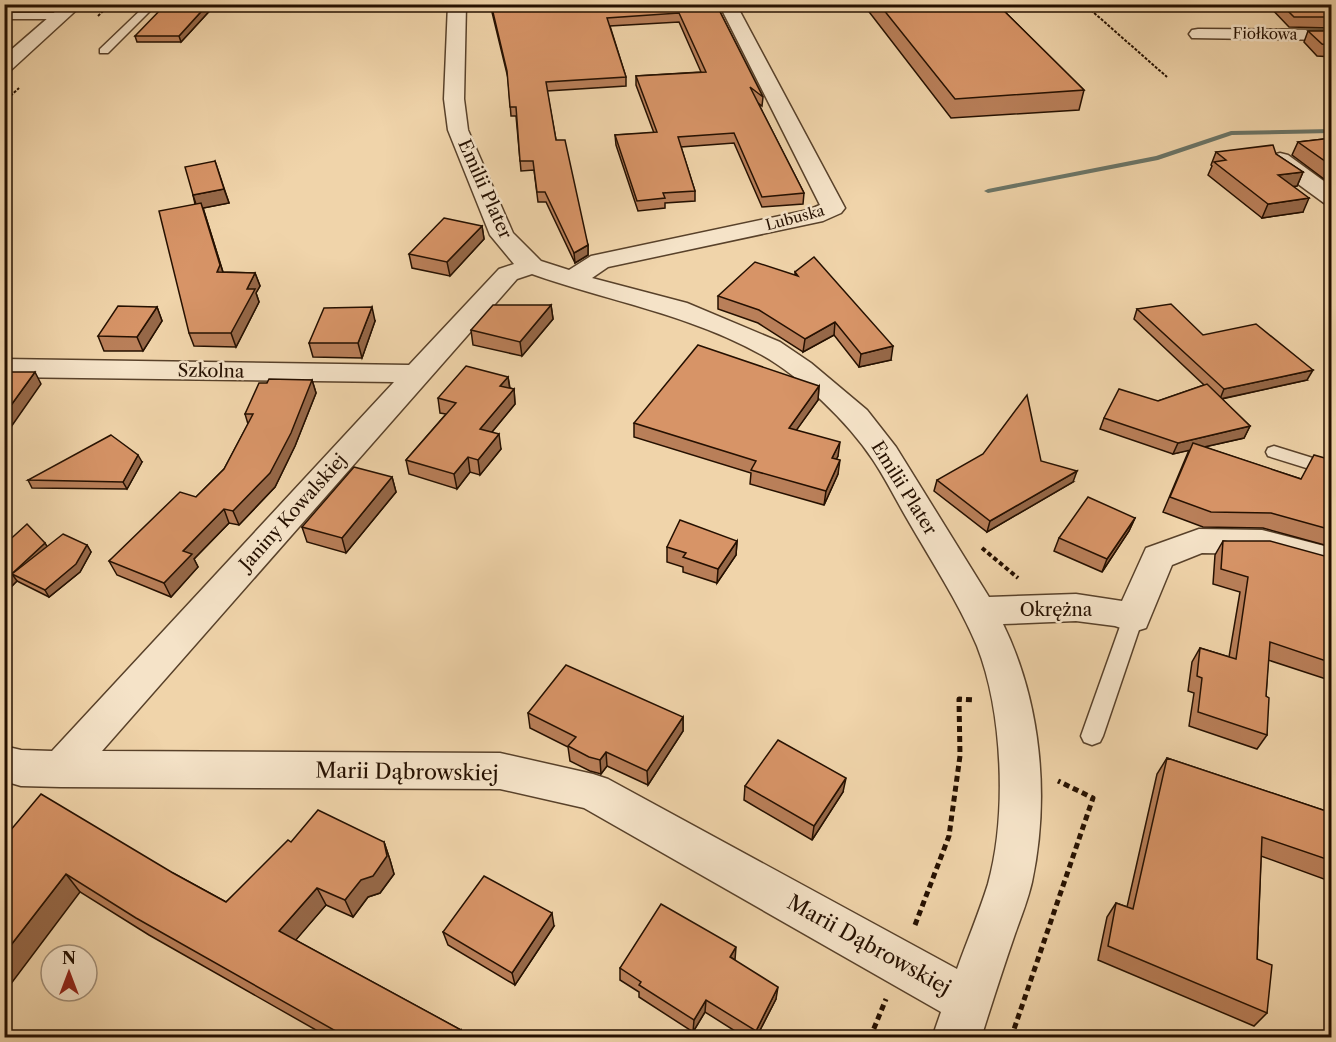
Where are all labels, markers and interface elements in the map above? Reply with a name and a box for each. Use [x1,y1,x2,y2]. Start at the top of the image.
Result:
street label: Fiołkowa [1232,23,1298,44]
street label: Emilii Plater [453,136,517,243]
street label: Lubuska [763,201,826,234]
street label: Szkolna [177,359,245,383]
street label: Emilii Plater [866,437,942,539]
street label: Janiny Kowalskiej [233,449,351,577]
street label: Okrężna [1020,599,1093,621]
street label: Marii Dąbrowskiej [315,757,499,786]
street label: Marii Dąbrowskiej [783,889,955,1000]
north arrow [39,943,99,1003]
text: N [62,948,76,968]

